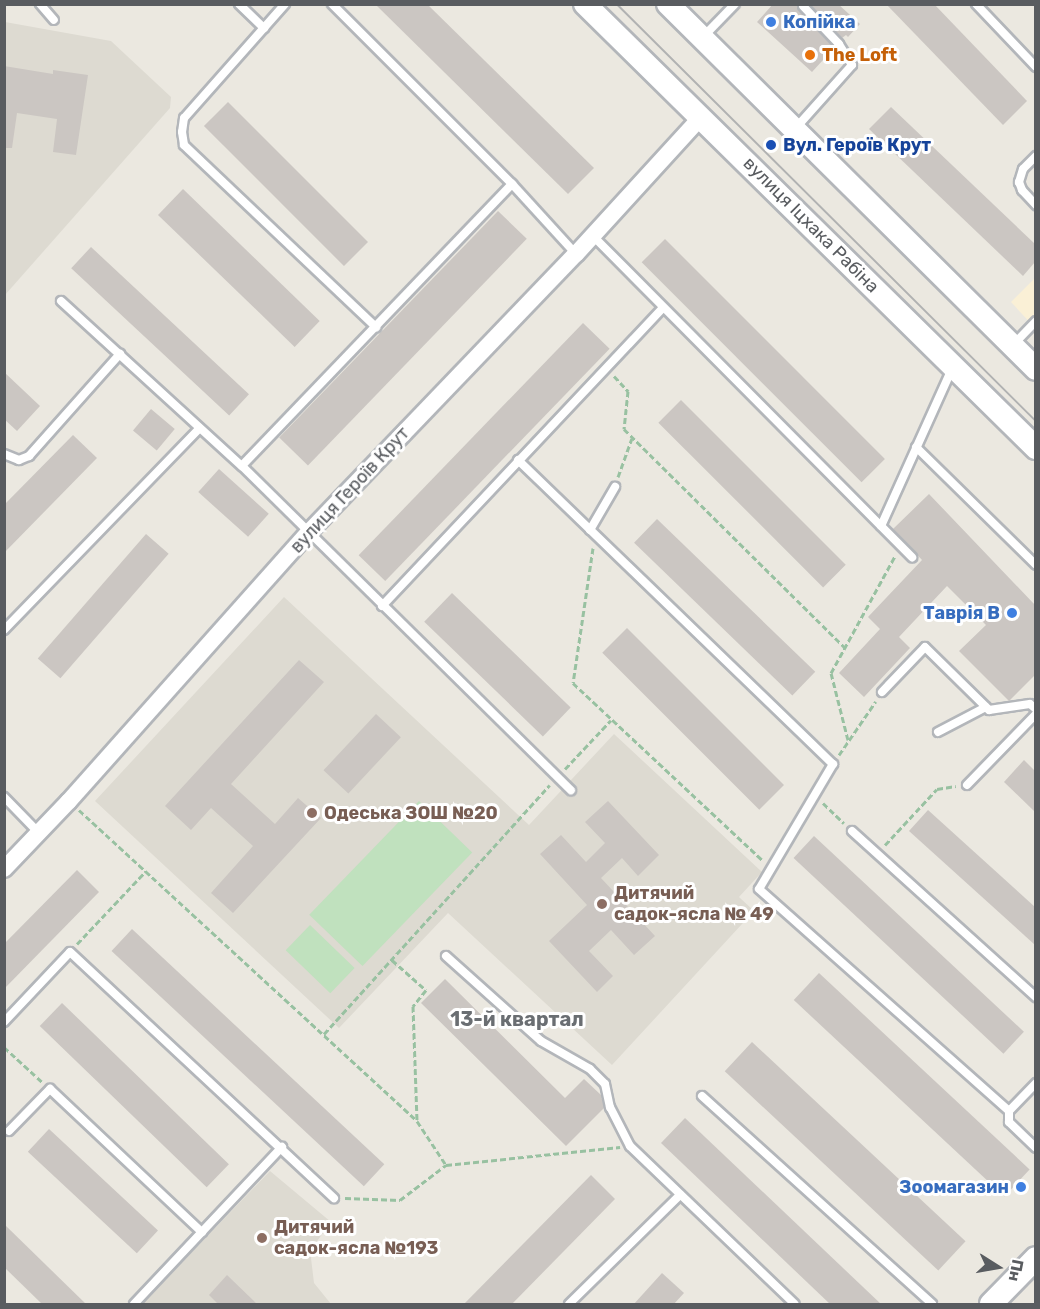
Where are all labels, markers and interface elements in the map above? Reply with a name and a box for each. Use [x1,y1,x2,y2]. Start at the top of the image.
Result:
place label: Копійка [783,11,856,33]
marker: Копійка [764,15,778,29]
place label: The Loft [822,44,897,66]
marker: The Loft [803,48,817,62]
place label: Вул. Героїв Крут [783,134,931,156]
marker: Вул. Героїв Крут [764,138,778,152]
street label: вулиця Іцхака Рабіна [739,153,883,297]
street label: вулиця Героїв Крут [286,423,414,557]
place label: Таврія В [923,602,1000,624]
marker: Таврія В [1005,606,1019,620]
place label: Одеська ЗОШ №20 [324,802,498,824]
marker: Одеська ЗОШ №20 [305,806,319,820]
place label: Дитячий садок-ясла № 49 [614,883,774,926]
marker: Дитячий садок-ясла № 49 [595,897,609,911]
district label: 13-й квартал [450,1007,584,1031]
place label: Зоомагазин [899,1176,1009,1198]
marker: Зоомагазин [1014,1180,1028,1194]
place label: Дитячий садок-ясла №193 [274,1217,438,1260]
marker: Дитячий садок-ясла №193 [255,1231,269,1245]
north arrow [968,1237,1028,1297]
text: Пн [1005,1258,1028,1283]

